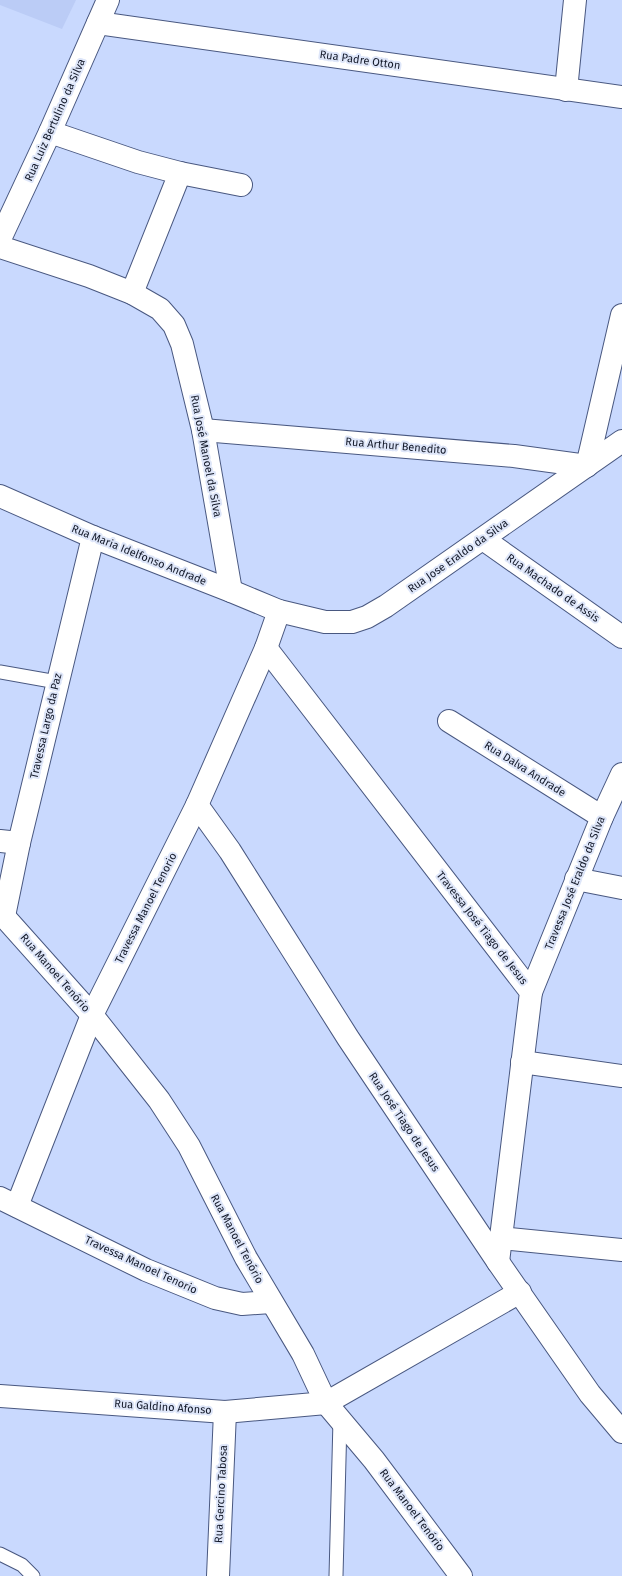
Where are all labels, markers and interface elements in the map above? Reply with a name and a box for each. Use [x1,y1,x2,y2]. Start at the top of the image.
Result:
street label: Rua Padre Otton [319,48,401,72]
street label: Rua Luiz Bertulino da Silva [22,57,88,183]
street label: Rua José Manoel da Silva [188,394,224,518]
street label: Rua Arthur Benedito [345,435,447,457]
street label: Rua Jose Eraldo da Silva [405,516,511,596]
street label: Rua Maria Idelfonso Andrade [70,522,208,588]
street label: Rua Machado de Assis [504,551,602,625]
street label: Travessa Largo da Paz [28,672,64,780]
street label: Rua Dalva Andrade [482,739,568,799]
street label: Travessa José Eraldo da Silva [542,814,608,952]
street label: Travessa Manoel Tenorio [112,850,180,966]
street label: Travessa José Tiago de Jesus [434,869,530,987]
street label: Rua Manoel Tenório [18,931,92,1015]
street label: Rua José Tiago de Jesus [366,1070,442,1174]
street label: Rua Manoel Tenório [208,1192,266,1286]
street label: Travessa Manoel Tenorio [83,1233,199,1297]
street label: Rua Galdino Afonso [114,1397,212,1417]
street label: Rua Gercino Tabosa [212,1445,230,1543]
street label: Rua Manoel Tenório [377,1466,447,1554]

